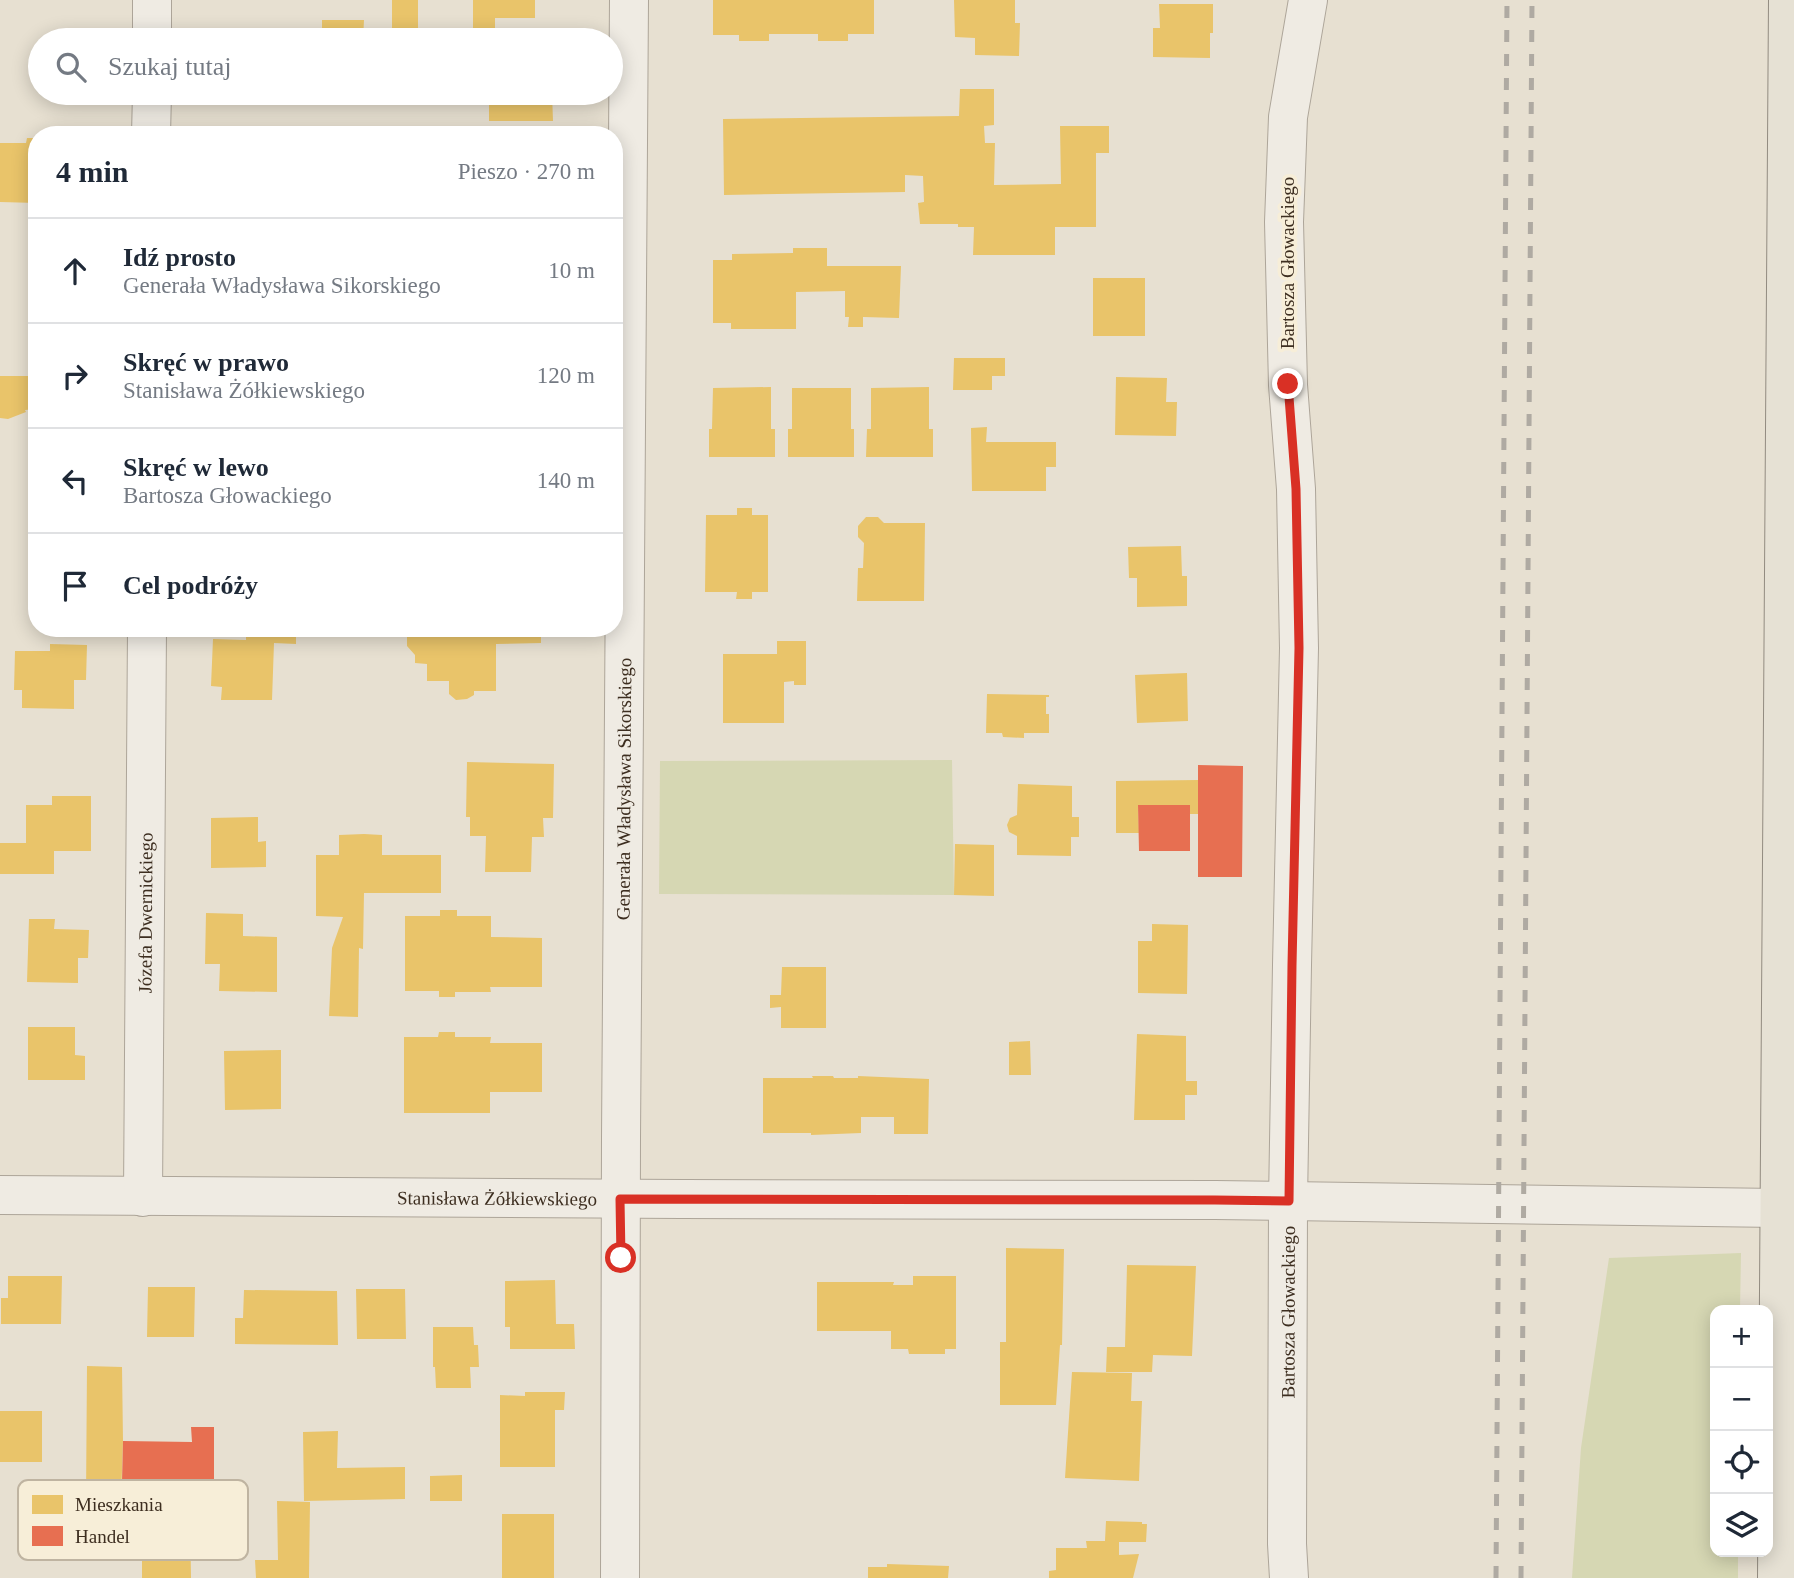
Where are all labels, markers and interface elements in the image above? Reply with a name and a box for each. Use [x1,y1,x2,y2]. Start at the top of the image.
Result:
search box [28,28,623,105]
icon: search [52,48,90,86]
text: Szukaj tutaj [108,52,231,81]
text: 4 min [56,155,129,188]
text: Pieszo · 270 m [458,159,595,184]
street label: Bartosza Głowackiego [1277,177,1298,349]
text: Idź prosto [123,243,236,272]
icon: ahead [56,252,94,290]
text: 10 m [548,258,595,283]
text: Generała Władysława Sikorskiego [123,273,441,298]
text: Skręć w prawo [123,348,289,377]
icon: right [56,357,94,395]
text: 120 m [537,363,595,388]
route end [1272,368,1303,399]
text: Stanisława Żółkiewskiego [123,378,365,403]
text: Skręć w lewo [123,453,269,482]
icon: left [56,462,94,500]
text: 140 m [537,468,595,493]
text: Bartosza Głowackiego [123,483,332,508]
icon: arrive [56,567,94,605]
text: Cel podróży [123,571,258,600]
street label: Generała Władysława Sikorskiego [613,658,635,920]
street label: Józefa Dwernickiego [134,832,157,994]
street label: Stanisława Żółkiewskiego [397,1187,597,1210]
street label: Bartosza Głowackiego [1277,1226,1299,1398]
route start [605,1242,636,1273]
map controls [1710,1305,1773,1557]
button: + [1710,1305,1773,1368]
button: − [1710,1368,1773,1431]
button: locate [1710,1431,1773,1494]
legend [18,1480,248,1560]
text: Mieszkania [75,1494,163,1515]
button: layers [1710,1494,1773,1557]
text: Handel [75,1526,130,1547]

